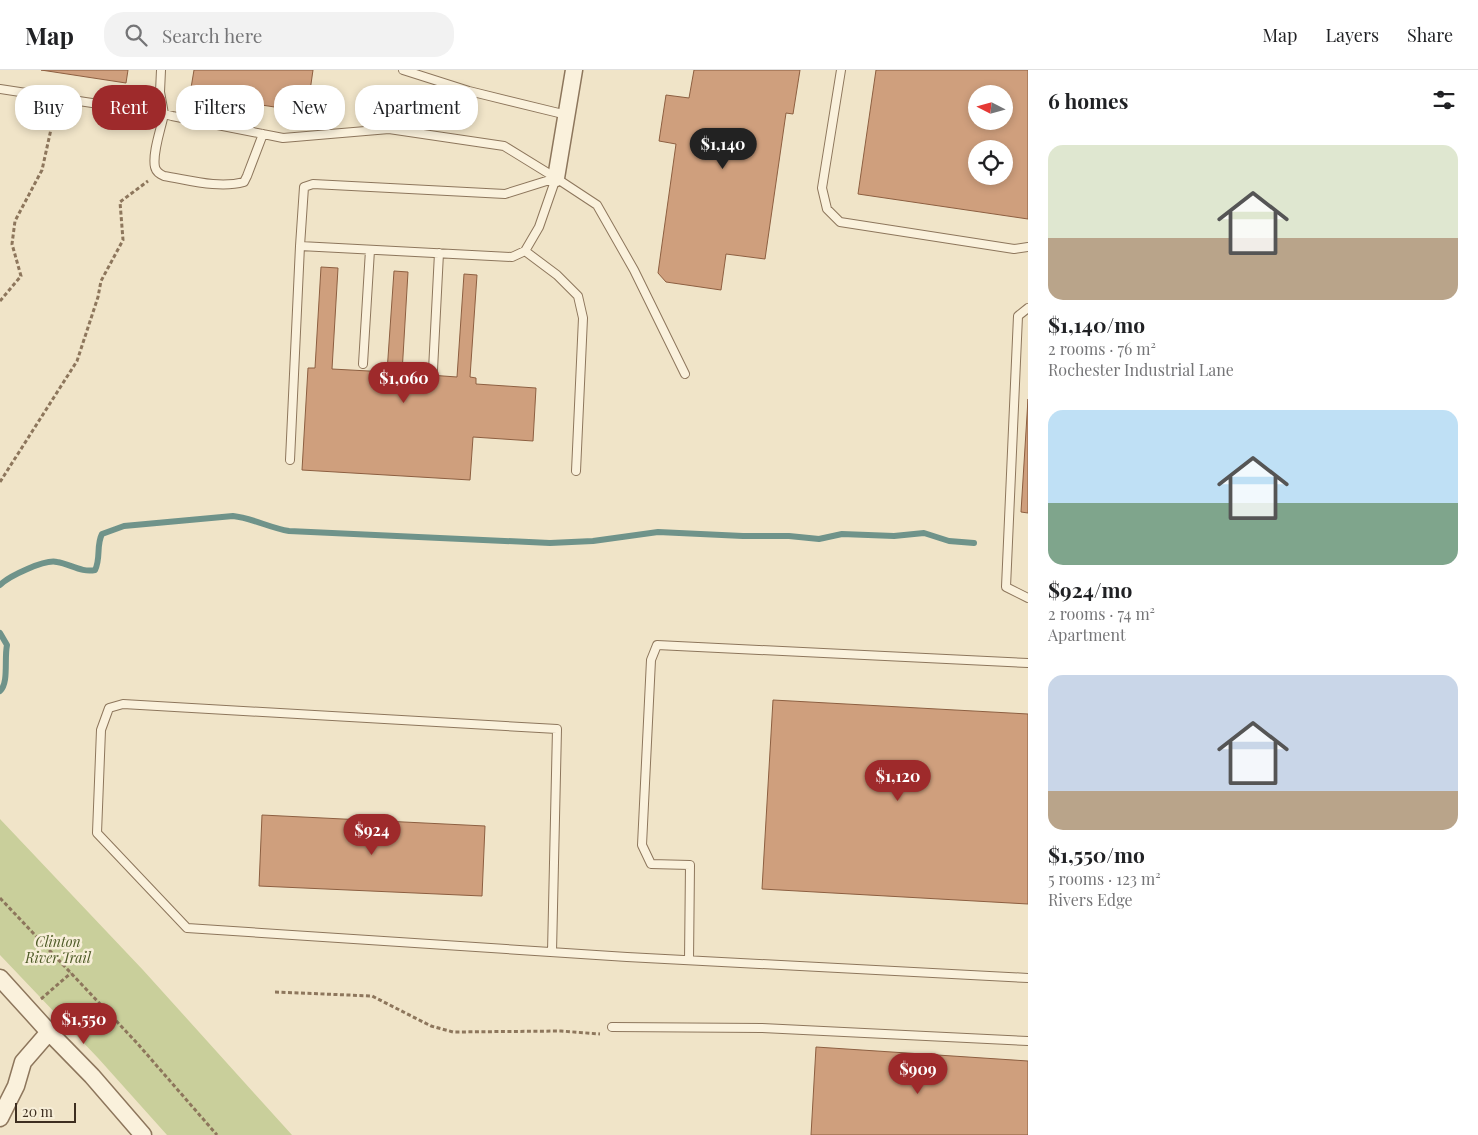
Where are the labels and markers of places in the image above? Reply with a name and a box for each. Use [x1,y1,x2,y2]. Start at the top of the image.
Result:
pin: $1,140 [682,128,764,170]
pin: $1,060 [363,362,445,404]
pin: $1,120 [857,760,939,802]
pin: $924 [342,814,402,856]
pin: $1,550 [43,1002,125,1045]
pin: $909 [888,1052,948,1095]

